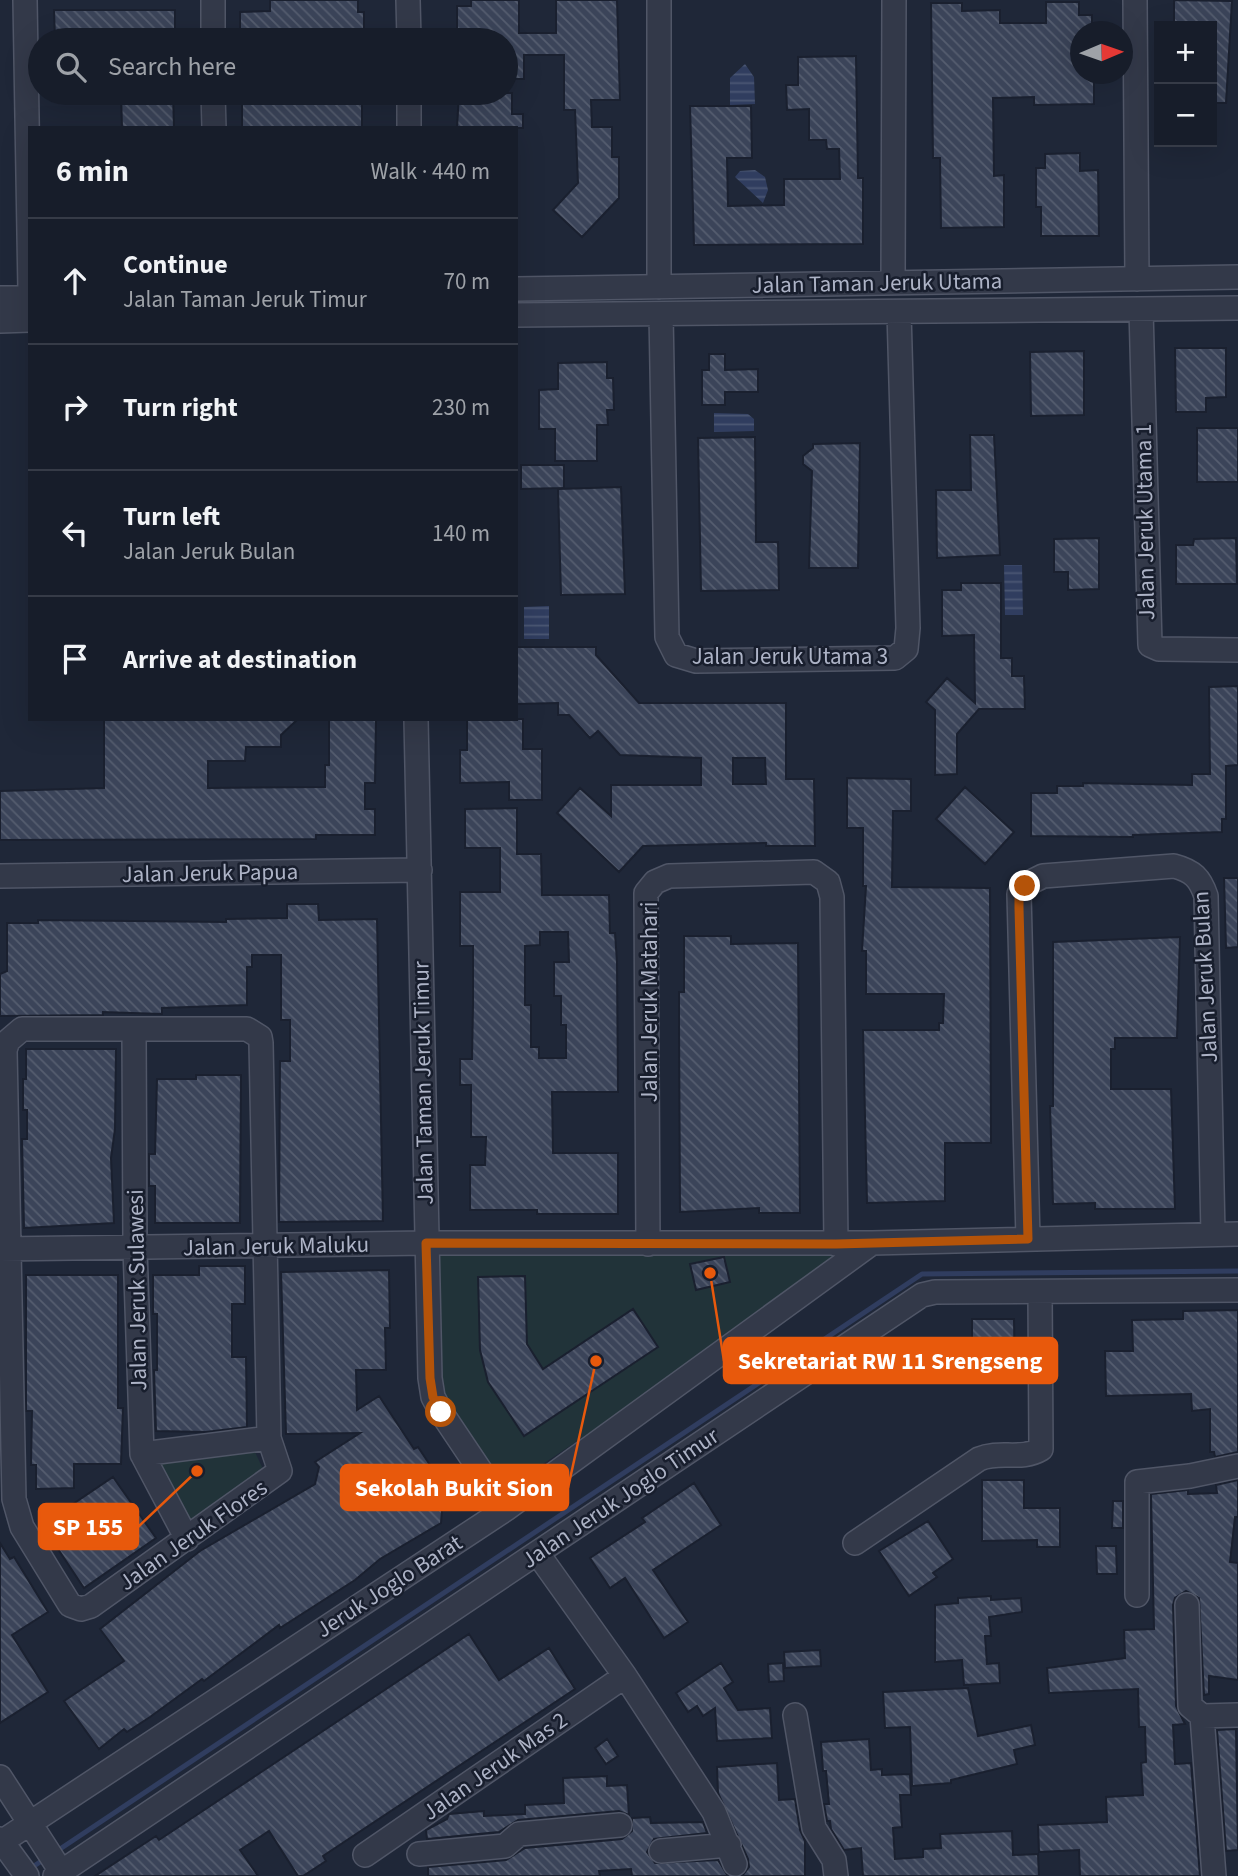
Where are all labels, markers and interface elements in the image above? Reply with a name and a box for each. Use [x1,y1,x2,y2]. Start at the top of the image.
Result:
north arrow [1070,21,1133,84]
map controls [1154,21,1217,147]
button: + [1154,21,1217,84]
search box [28,28,518,105]
icon: search [52,48,90,86]
text: Search here [108,48,236,85]
button: − [1154,84,1217,147]
text: 6 min [56,150,129,193]
text: Walk · 440 m [371,155,490,188]
text: Continue [123,246,228,283]
icon: ahead [56,262,94,300]
street label: Jalan Taman Jeruk Utama [751,264,1003,302]
text: 70 m [443,265,490,298]
text: Jalan Taman Jeruk Timur [123,283,367,316]
icon: right [56,388,94,426]
text: Turn right [123,389,238,426]
text: 230 m [432,391,490,424]
street label: Jalan Jeruk Utama 1 [1127,423,1163,621]
text: Turn left [123,498,220,535]
icon: left [56,514,94,552]
text: 140 m [432,517,490,550]
text: Jalan Jeruk Bulan [123,535,295,568]
icon: arrive [56,640,94,678]
street label: Jalan Jeruk Utama 3 [692,640,888,673]
text: Arrive at destination [123,641,357,678]
street label: Jalan Jeruk Papua [121,855,299,891]
route end [1009,870,1040,901]
street label: Jalan Jeruk Bulan [1184,890,1226,1064]
street label: Jalan Jeruk Matahari [633,902,666,1102]
street label: Jalan Taman Jeruk Timur [404,960,442,1205]
street label: Jalan Jeruk Sulawesi [119,1189,155,1391]
street label: Jalan Jeruk Maluku [183,1228,369,1264]
callout: Sekretariat RW 11 Srengseng [724,1338,1057,1383]
text: Sekretariat RW 11 Srengseng [738,1344,1042,1379]
route start [425,1396,456,1427]
street label: Jalan Jeruk Joglo Timur [515,1419,726,1576]
callout: Sekolah Bukit Sion [341,1465,568,1510]
street label: Jalan Jeruk Flores [112,1471,274,1599]
text: Sekolah Bukit Sion [355,1471,553,1506]
callout: SP 155 [39,1504,138,1549]
text: SP 155 [53,1510,123,1545]
street label: Jeruk Joglo Barat [309,1526,469,1646]
street label: Jalan Jeruk Mas 2 [416,1704,574,1828]

